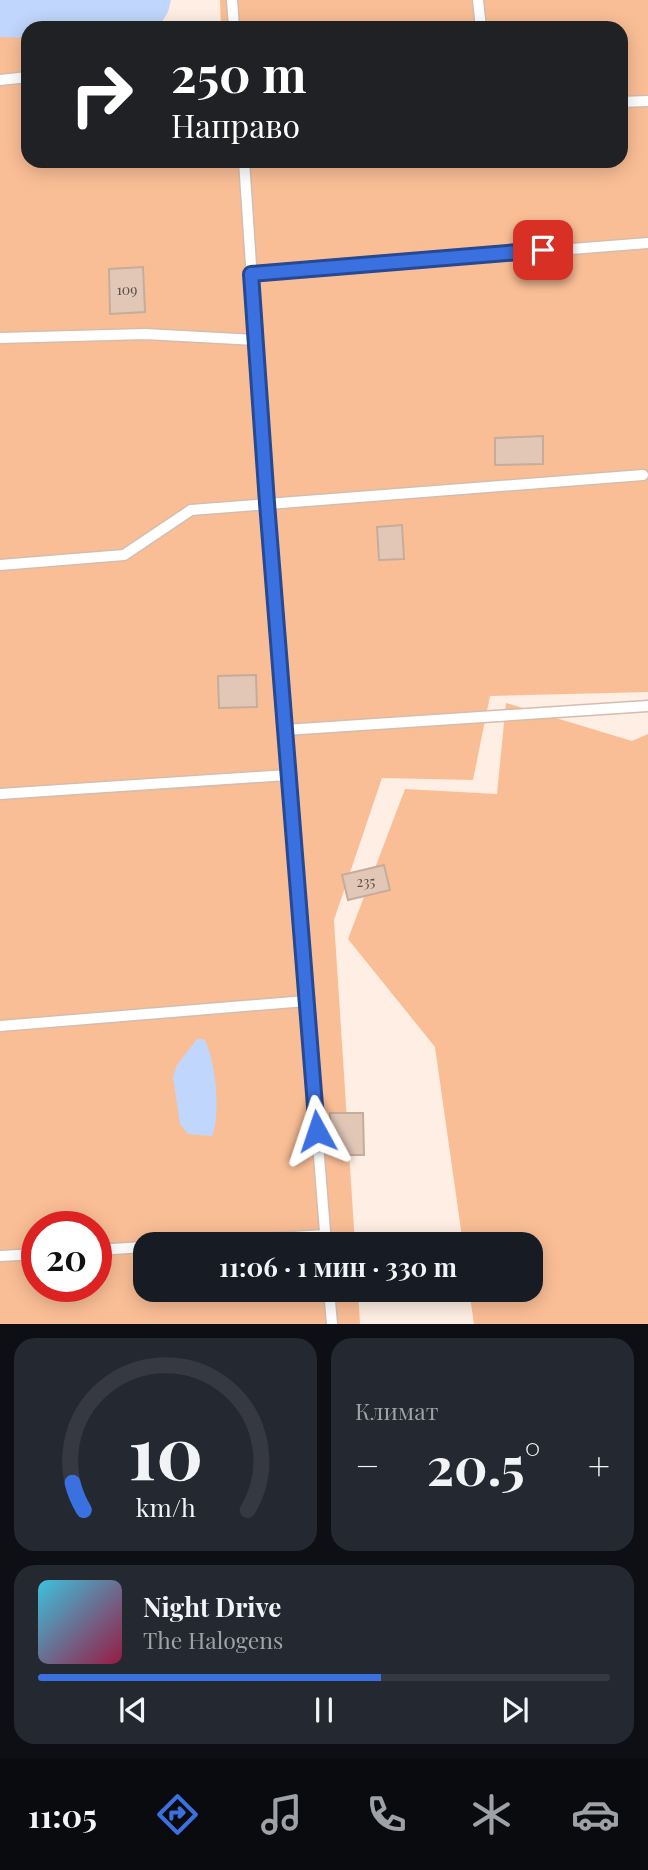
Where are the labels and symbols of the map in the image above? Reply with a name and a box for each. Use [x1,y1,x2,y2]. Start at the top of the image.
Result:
pin [513,220,573,280]
house number: 109 [117,280,137,299]
house number: 235 [357,872,376,891]
position arrow [280,1094,354,1168]
speed limit sign: 20 [21,1211,112,1302]

